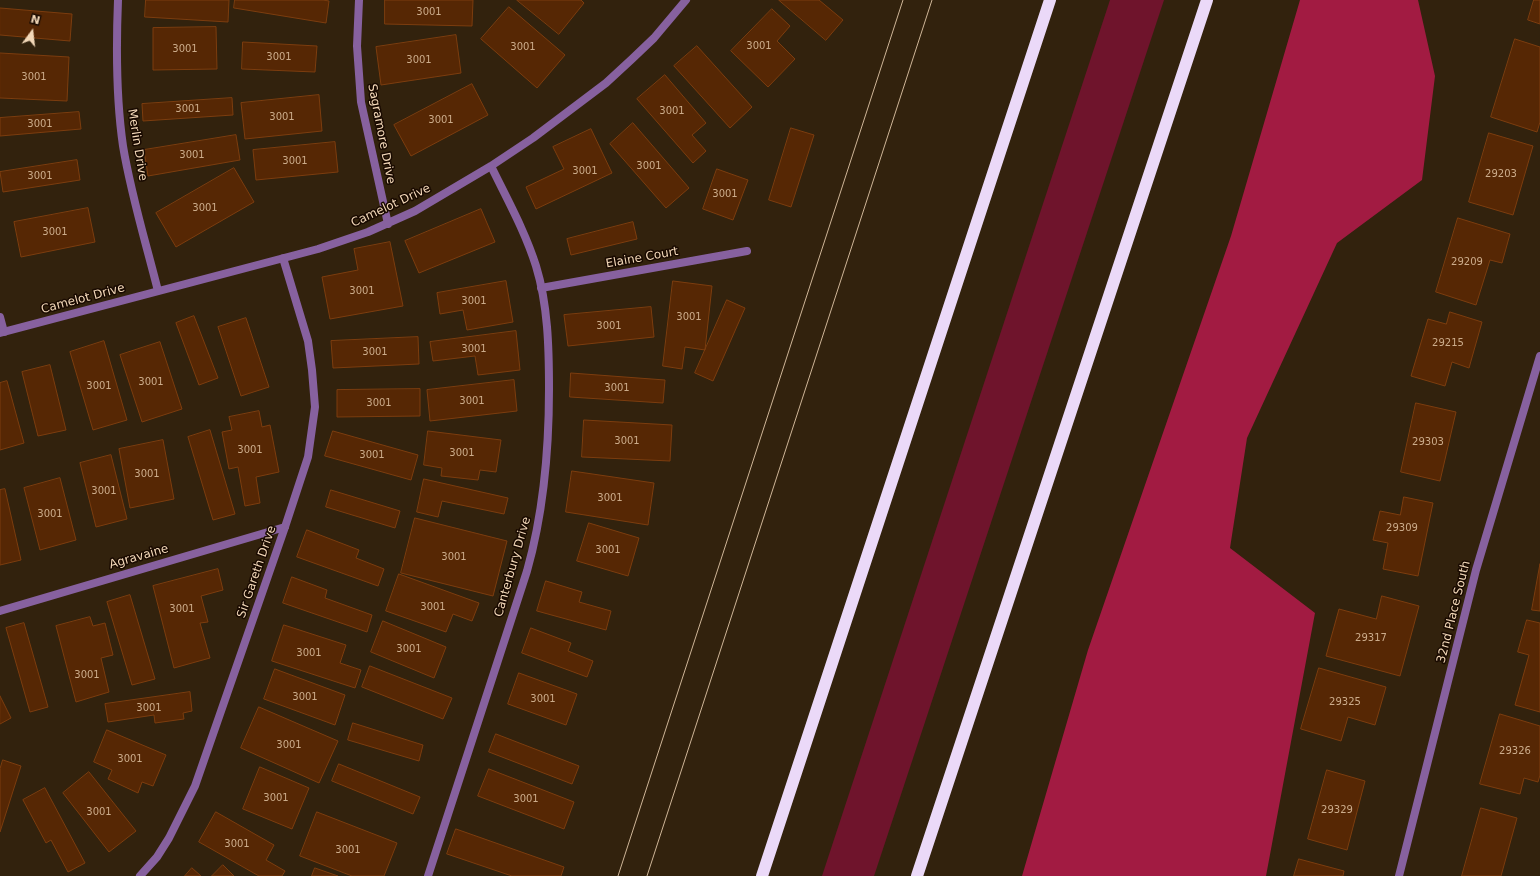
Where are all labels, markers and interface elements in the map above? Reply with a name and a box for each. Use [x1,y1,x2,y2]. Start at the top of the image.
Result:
house number: 3001 [416,6,442,18]
north arrow [12,12,52,52]
text: N [29,12,41,27]
house number: 3001 [746,40,772,52]
house number: 3001 [510,41,536,53]
house number: 3001 [172,43,198,55]
house number: 3001 [266,51,292,63]
house number: 3001 [406,54,432,66]
house number: 3001 [21,71,47,83]
street label: Sagramore Drive [364,83,398,185]
house number: 3001 [175,103,201,115]
house number: 3001 [659,105,685,117]
street label: Merlin Drive [124,108,150,182]
house number: 3001 [269,111,295,123]
house number: 3001 [428,114,454,126]
house number: 3001 [27,118,53,130]
house number: 3001 [179,149,205,161]
house number: 3001 [282,155,308,167]
house number: 3001 [636,160,662,172]
house number: 3001 [572,165,598,177]
house number: 29203 [1485,168,1517,180]
house number: 3001 [27,170,53,182]
street label: Camelot Drive [349,181,433,231]
house number: 3001 [712,188,738,200]
house number: 3001 [192,202,218,214]
house number: 3001 [42,226,68,238]
street label: Elaine Court [605,245,679,271]
house number: 29209 [1451,256,1483,268]
street label: Camelot Drive [40,281,126,317]
house number: 3001 [349,285,375,297]
house number: 3001 [461,295,487,307]
house number: 3001 [676,311,702,323]
house number: 3001 [596,320,622,332]
house number: 29215 [1432,337,1464,349]
house number: 3001 [461,343,487,355]
house number: 3001 [362,346,388,358]
house number: 3001 [138,376,164,388]
house number: 3001 [86,380,112,392]
house number: 3001 [604,382,630,394]
house number: 3001 [459,395,485,407]
house number: 3001 [366,397,392,409]
house number: 3001 [614,435,640,447]
house number: 29303 [1412,436,1444,448]
house number: 3001 [237,444,263,456]
house number: 3001 [449,447,475,459]
house number: 3001 [359,449,385,461]
house number: 3001 [134,468,160,480]
house number: 3001 [91,485,117,497]
house number: 3001 [597,492,623,504]
house number: 3001 [37,508,63,520]
street label: Canterbury Drive [492,515,534,619]
house number: 29309 [1386,522,1418,534]
street label: Sir Gareth Drive [234,524,280,620]
street label: Agravaine [108,542,170,572]
house number: 3001 [595,544,621,556]
house number: 3001 [441,551,467,563]
street label: 32nd Place South [1434,559,1474,665]
house number: 3001 [420,601,446,613]
house number: 3001 [169,603,195,615]
house number: 29317 [1355,632,1387,644]
house number: 3001 [396,643,422,655]
house number: 3001 [296,647,322,659]
house number: 3001 [74,669,100,681]
house number: 3001 [292,691,318,703]
house number: 3001 [530,693,556,705]
house number: 29325 [1329,696,1361,708]
house number: 3001 [136,702,162,714]
house number: 3001 [276,739,302,751]
house number: 29326 [1499,745,1531,757]
house number: 3001 [117,753,143,765]
house number: 3001 [263,792,289,804]
house number: 3001 [513,793,539,805]
house number: 29329 [1321,804,1353,816]
house number: 3001 [86,806,112,818]
house number: 3001 [224,838,250,850]
house number: 3001 [335,844,361,856]

